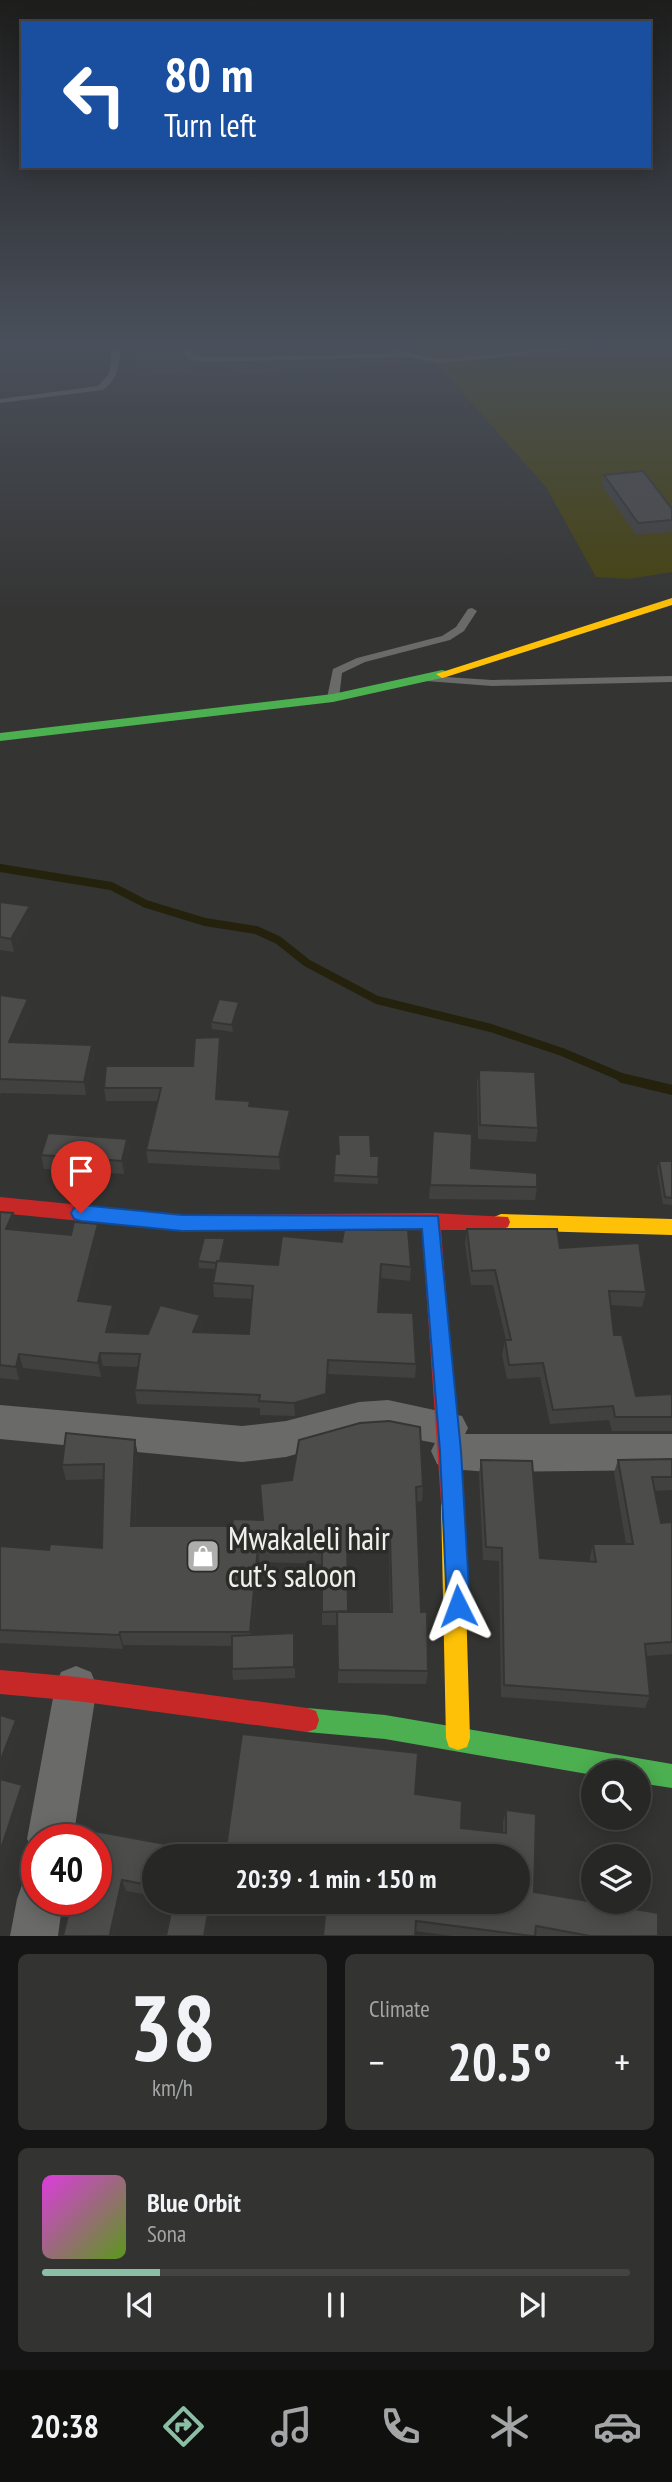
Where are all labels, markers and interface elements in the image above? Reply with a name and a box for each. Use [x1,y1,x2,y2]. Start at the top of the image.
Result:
text: 80 m [164,42,253,106]
icon: left [49,49,140,140]
text: Turn left [164,104,256,146]
pin [51,1141,111,1213]
icon: arrive [62,1152,100,1190]
place label: Mwakaleli hair cut's saloon [228,1517,390,1596]
shop icon: Mwakaleli hair cut's saloon [184,1537,222,1575]
position arrow [421,1569,495,1643]
map controls [581,1760,651,1914]
button: search [581,1760,651,1830]
speed limit sign: 40 [21,1824,112,1915]
button: layers [581,1844,651,1914]
text: 20:39 · 1 min · 150 m [236,1862,436,1895]
text: 38 [129,1968,216,2086]
text: Climate [369,1994,430,2023]
text: 20.5° [447,2028,552,2095]
text: − [369,2037,385,2086]
text: + [614,2037,630,2086]
text: km/h [152,2073,193,2102]
text: Blue Orbit [147,2186,241,2219]
text: Sona [147,2219,186,2248]
icon: previous [121,2286,159,2324]
icon: pause [317,2286,355,2324]
icon: next [513,2286,551,2324]
icon: directions [159,2402,208,2451]
icon: music [267,2402,316,2451]
icon: phone [376,2402,425,2451]
icon: climate [485,2402,534,2451]
icon: car [593,2402,642,2451]
text: 20:38 [30,2405,99,2447]

